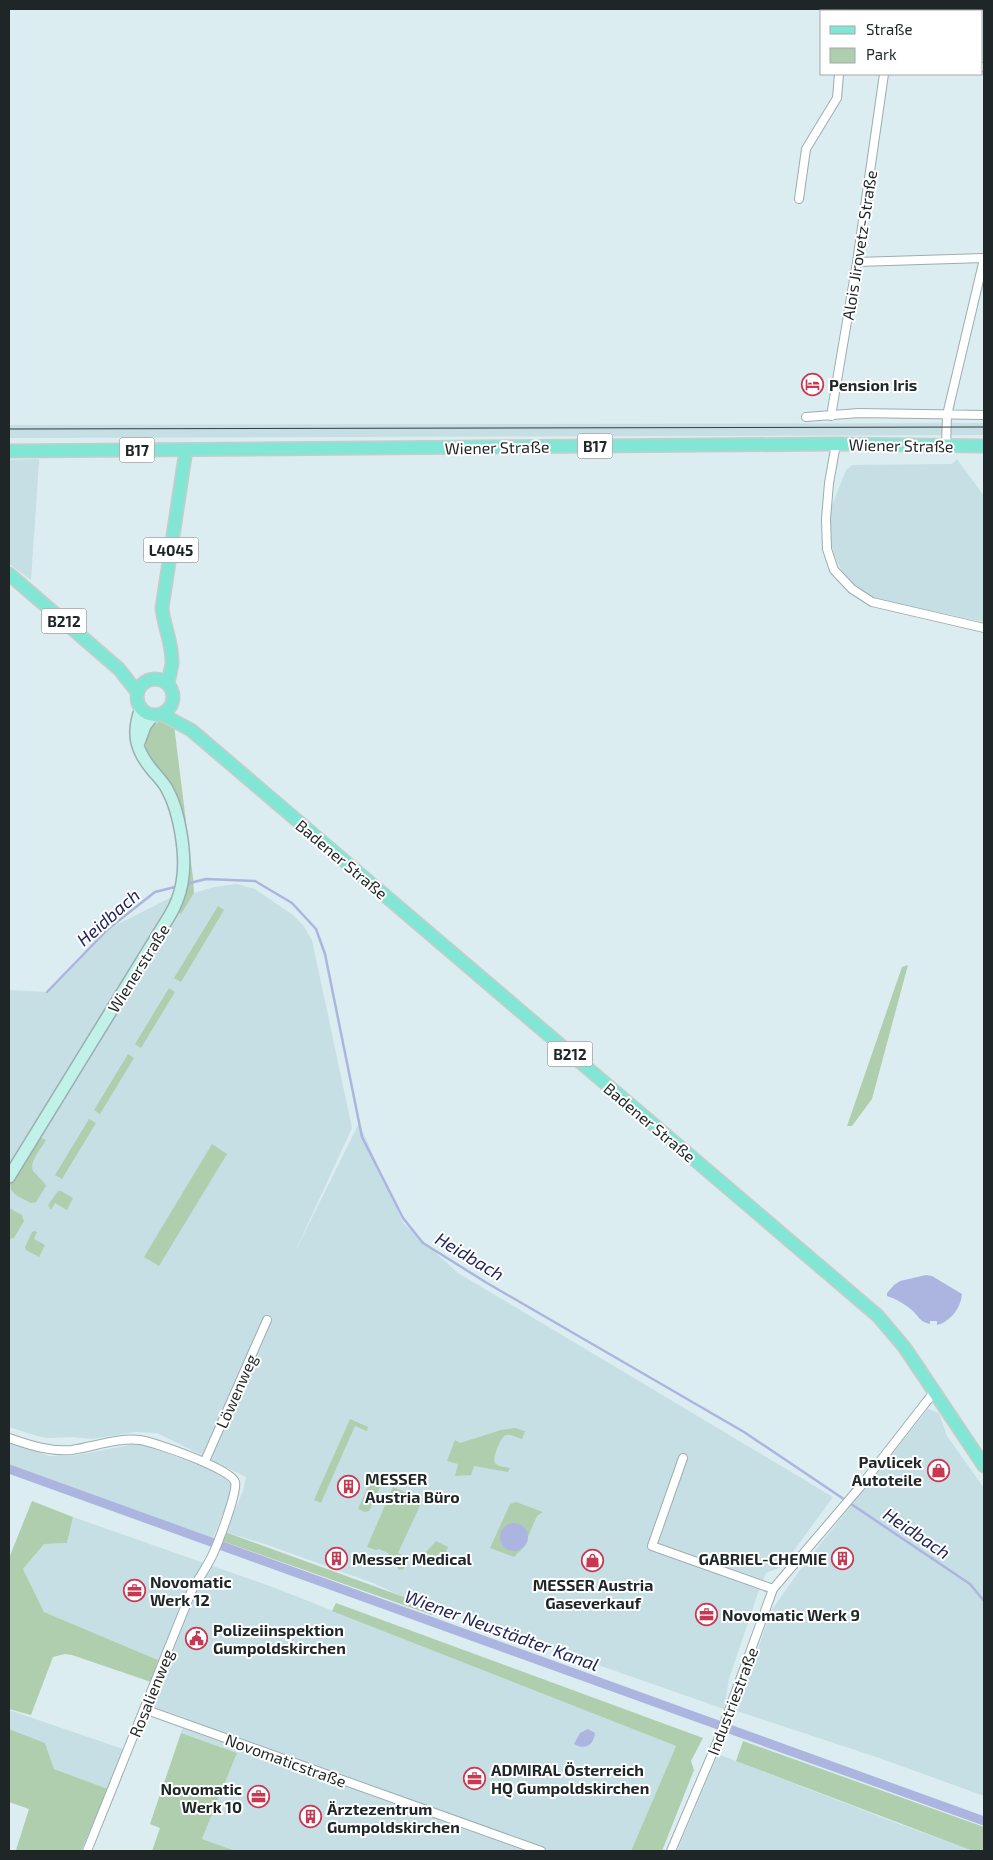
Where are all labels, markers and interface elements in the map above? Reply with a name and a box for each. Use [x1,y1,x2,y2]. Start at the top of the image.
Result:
legend [820,10,983,75]
text: Straße [866,20,912,38]
text: Park [866,45,897,63]
street label: Alois Jirovetz-Straße [838,169,880,321]
hotel icon: Pension Iris [801,372,825,396]
place label: Pension Iris [829,375,917,394]
road number: B17 [578,434,612,458]
street label: Wiener Straße [848,435,954,455]
street label: Wiener Straße [444,437,550,457]
road number: B17 [120,438,154,462]
road number: L4045 [144,538,198,562]
road number: B212 [42,608,86,634]
street label: Badener Straße [292,815,392,903]
water label: Heidbach [72,884,144,950]
street label: Wienerstraße [103,920,173,1016]
road number: B212 [548,1042,592,1066]
street label: Badener Straße [600,1078,700,1166]
water label: Heidbach [432,1227,508,1285]
street label: Löwenweg [211,1351,261,1431]
place label: Pavlicek Autoteile [852,1452,922,1489]
shop icon: Pavlicek Autoteile [926,1458,950,1482]
place label: MESSER Austria Büro [365,1469,460,1506]
building icon: MESSER Austria Büro [337,1475,361,1499]
water label: Heidbach [879,1503,955,1563]
building icon: Messer Medical [324,1546,348,1570]
building icon: GABRIEL-CHEMIE [831,1546,855,1570]
shop icon: MESSER Austria Gaseverkauf [581,1548,605,1572]
place label: Messer Medical [352,1549,473,1568]
place label: GABRIEL-CHEMIE [699,1549,827,1568]
place label: Novomatic Werk 12 [150,1572,232,1609]
place label: MESSER Austria Gaseverkauf [533,1575,653,1612]
office icon: Novomatic Werk 12 [122,1578,146,1602]
water label: Wiener Neustädter Kanal [402,1585,602,1675]
office icon: Novomatic Werk 9 [694,1602,718,1626]
place label: Novomatic Werk 9 [722,1605,860,1624]
place label: Polizeiinspektion Gumpoldskirchen [213,1620,346,1657]
public building icon: Polizeiinspektion Gumpoldskirchen [185,1626,209,1650]
street label: Industriestraße [703,1644,761,1758]
street label: Rosalienweg [125,1646,177,1740]
street label: Novomaticstraße [223,1729,349,1791]
place label: ADMIRAL Österreich HQ Gumpoldskirchen [491,1760,649,1798]
office icon: ADMIRAL Österreich HQ Gumpoldskirchen [463,1766,487,1790]
place label: Novomatic Werk 10 [160,1779,242,1816]
office icon: Novomatic Werk 10 [246,1785,270,1809]
place label: Ärztezentrum Gumpoldskirchen [327,1799,460,1836]
building icon: Ärztezentrum Gumpoldskirchen [299,1805,323,1829]

